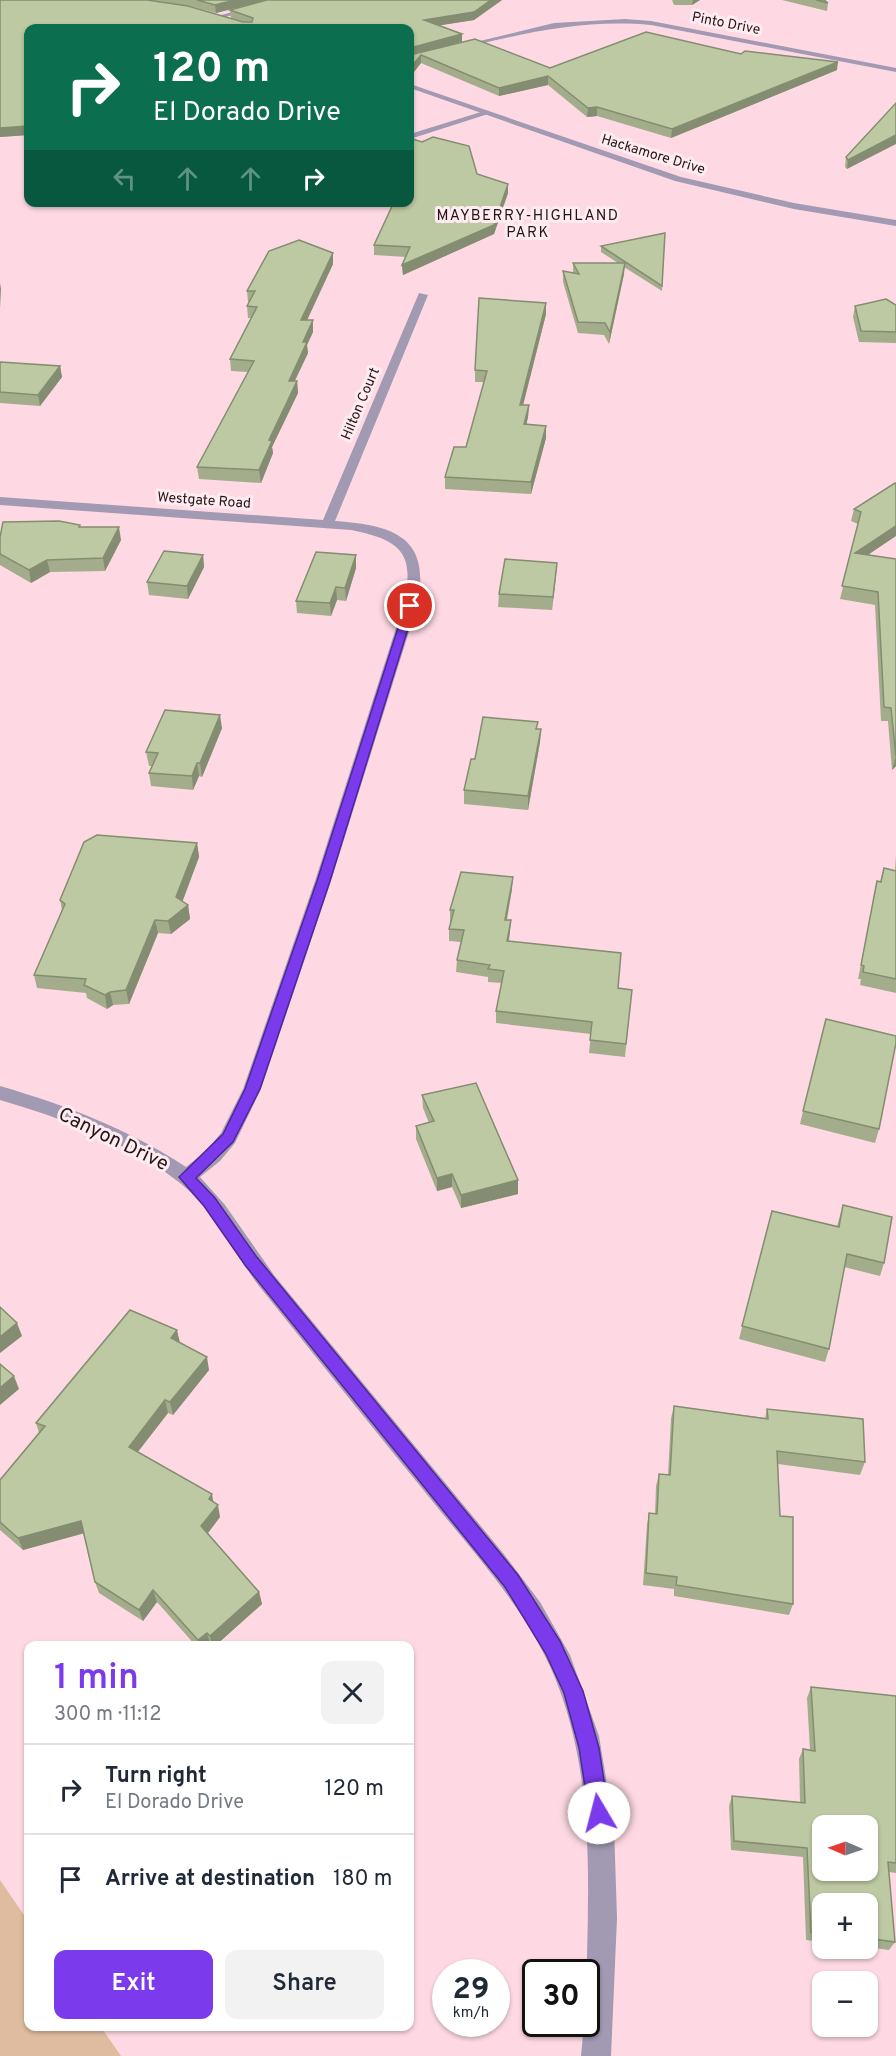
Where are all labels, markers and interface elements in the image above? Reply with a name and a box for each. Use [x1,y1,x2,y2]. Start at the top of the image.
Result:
street label: Pinto Drive [690,9,762,39]
text: 120 m [153,44,270,97]
icon: right [54,48,132,126]
text: El Dorado Drive [153,96,341,130]
street label: Hackamore Drive [599,131,707,179]
icon: left [108,162,141,195]
icon: ahead [171,162,204,195]
icon: ahead [234,162,267,195]
icon: right [297,162,330,195]
district label: MAYBERRY-HIGHLAND PARK [436,207,620,243]
street label: Hilton Court [338,365,384,443]
street label: Westgate Road [157,489,251,513]
pin [384,580,435,631]
icon: arrive [393,589,426,622]
street label: Canyon Drive [53,1102,173,1178]
text: 1 min [54,1656,139,1702]
button: close [321,1661,384,1724]
text: 300 m · 11:12 [54,1702,162,1728]
text: Turn right [105,1763,207,1790]
icon: right [54,1773,87,1806]
text: 120 m [324,1776,384,1803]
position arrow [567,1781,631,1845]
text: El Dorado Drive [105,1790,244,1816]
north arrow [812,1815,878,1881]
map controls [812,1815,878,2037]
icon: arrive [54,1863,87,1896]
text: Arrive at destination [105,1866,315,1893]
text: 180 m [333,1866,392,1893]
button: + [812,1893,878,1959]
button: Exit [54,1950,213,2019]
button: Share [225,1950,384,2019]
speed limit sign: 30 [522,1959,600,2037]
button: − [812,1971,878,2037]
text: 29 [453,1972,489,2009]
text: km/h [453,2004,489,2023]

